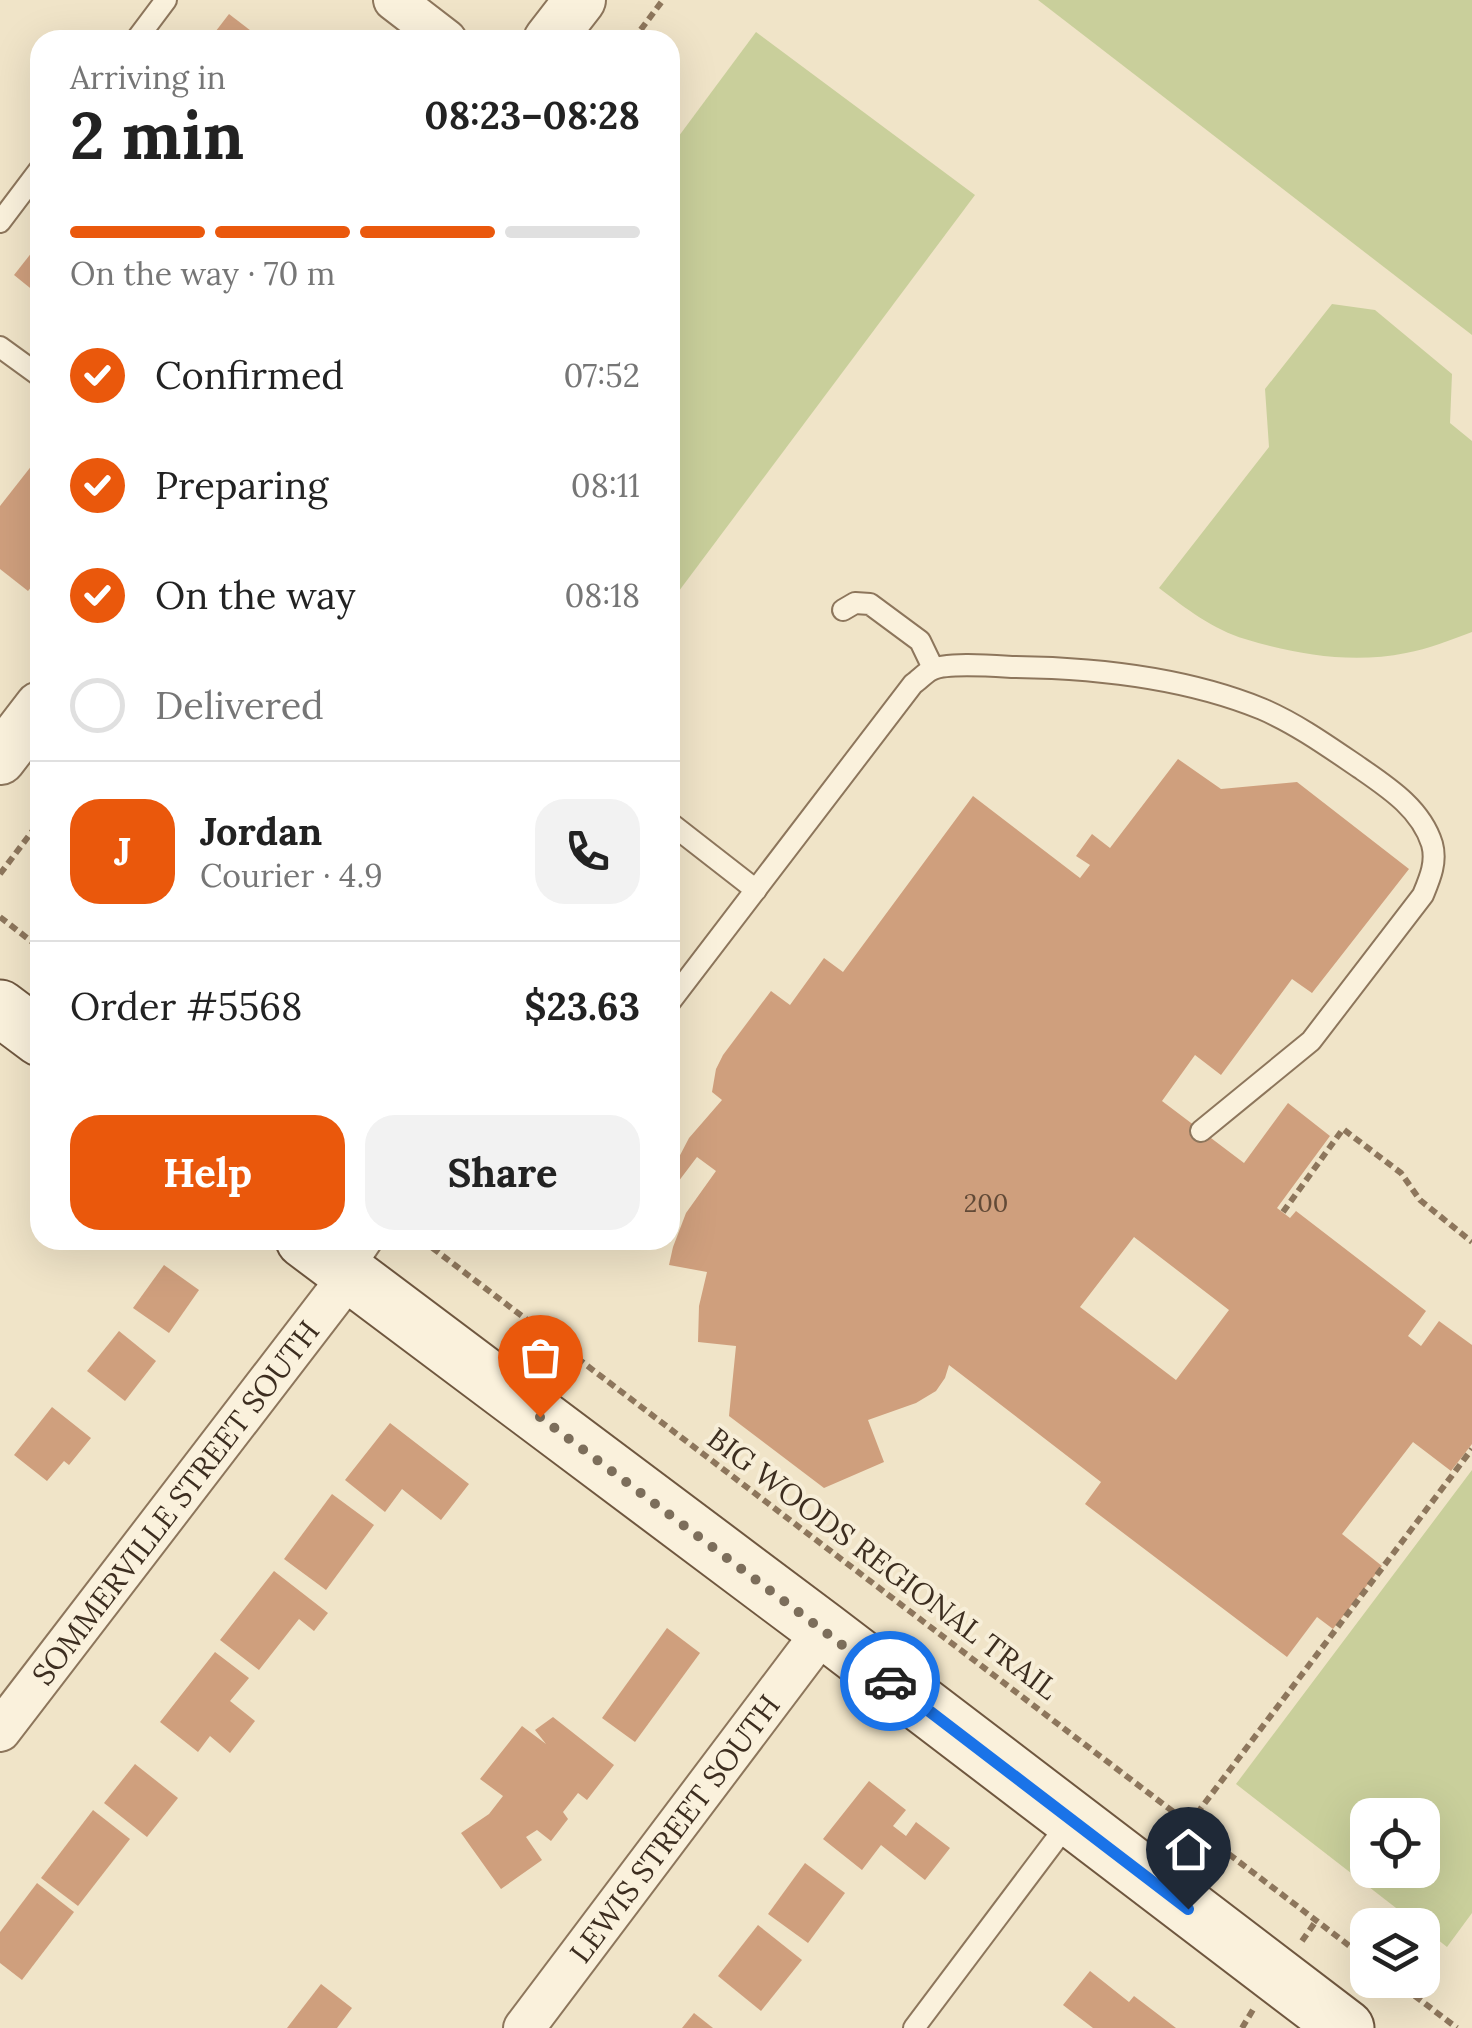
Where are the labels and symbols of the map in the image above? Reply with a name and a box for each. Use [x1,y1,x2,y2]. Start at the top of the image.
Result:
house number: 200 [964,1187,1008,1219]
street label: SOMMERVILLE STREET SOUTH [23,1313,327,1692]
pin [498,1315,583,1418]
street label: BIG WOODS REGIONAL TRAIL [700,1419,1066,1707]
courier [840,1631,940,1731]
street label: LEWIS STREET SOUTH [561,1687,788,1970]
pin [1146,1807,1231,1910]

